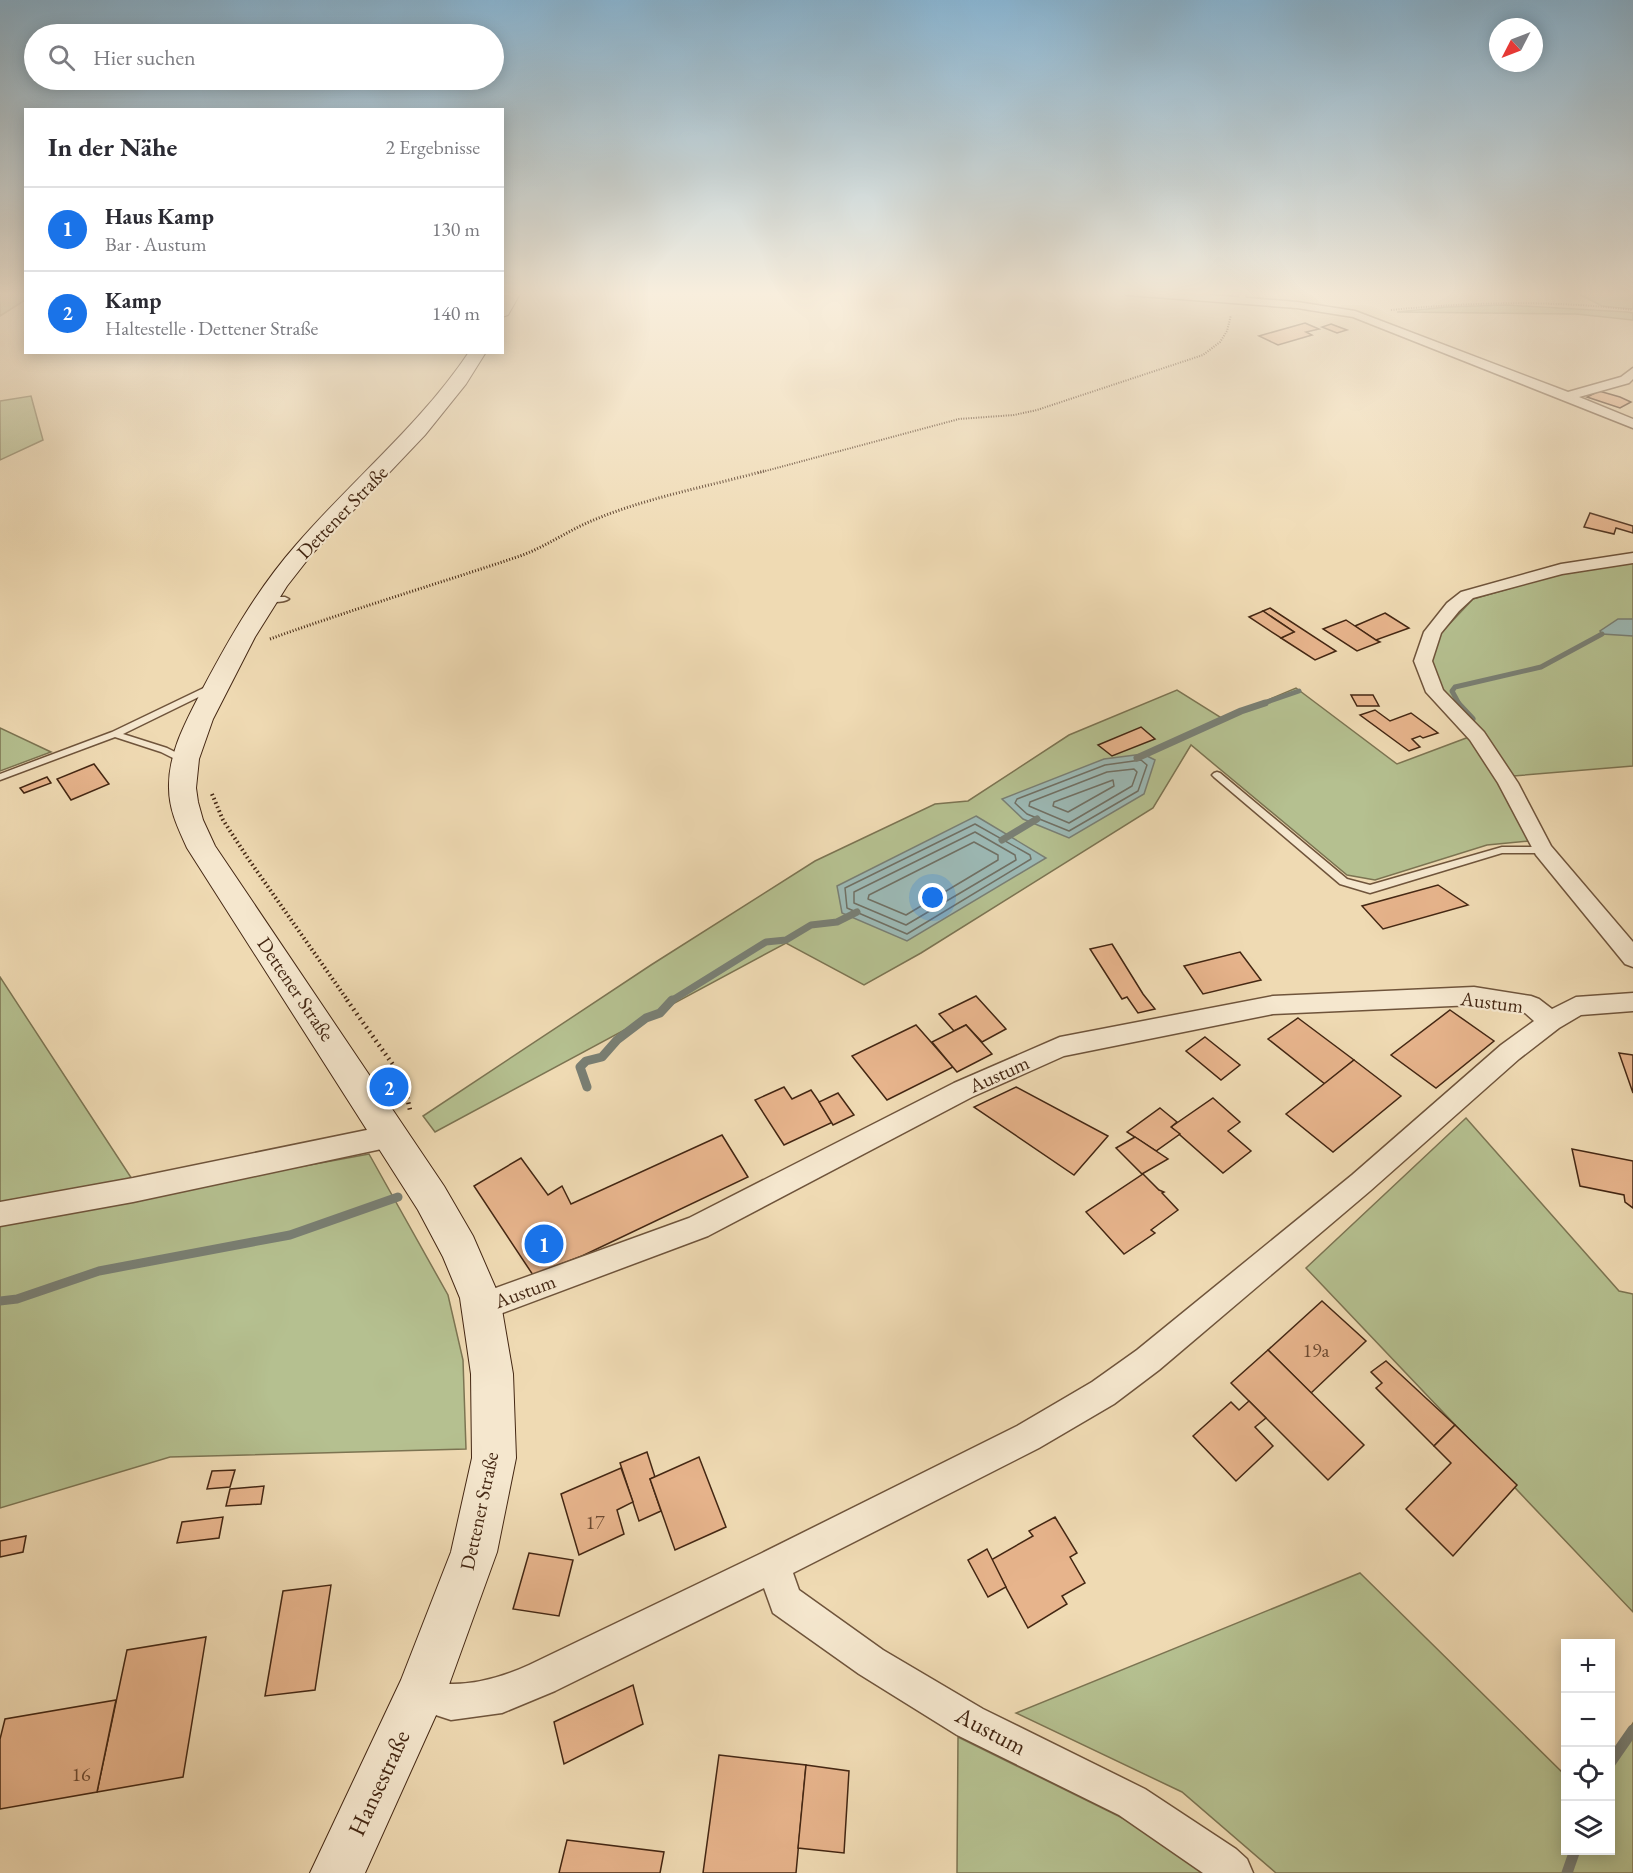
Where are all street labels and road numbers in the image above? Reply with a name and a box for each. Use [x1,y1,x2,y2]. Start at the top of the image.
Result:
street label: Dettener Straße [291,460,393,564]
street label: Dettener Straße [252,932,341,1046]
street label: Austum [1458,985,1525,1019]
street label: Austum [964,1049,1034,1099]
street label: Austum [490,1268,560,1314]
street label: Dettener Straße [454,1449,504,1573]
street label: Austum [950,1699,1032,1762]
street label: Hansestraße [341,1725,417,1841]

